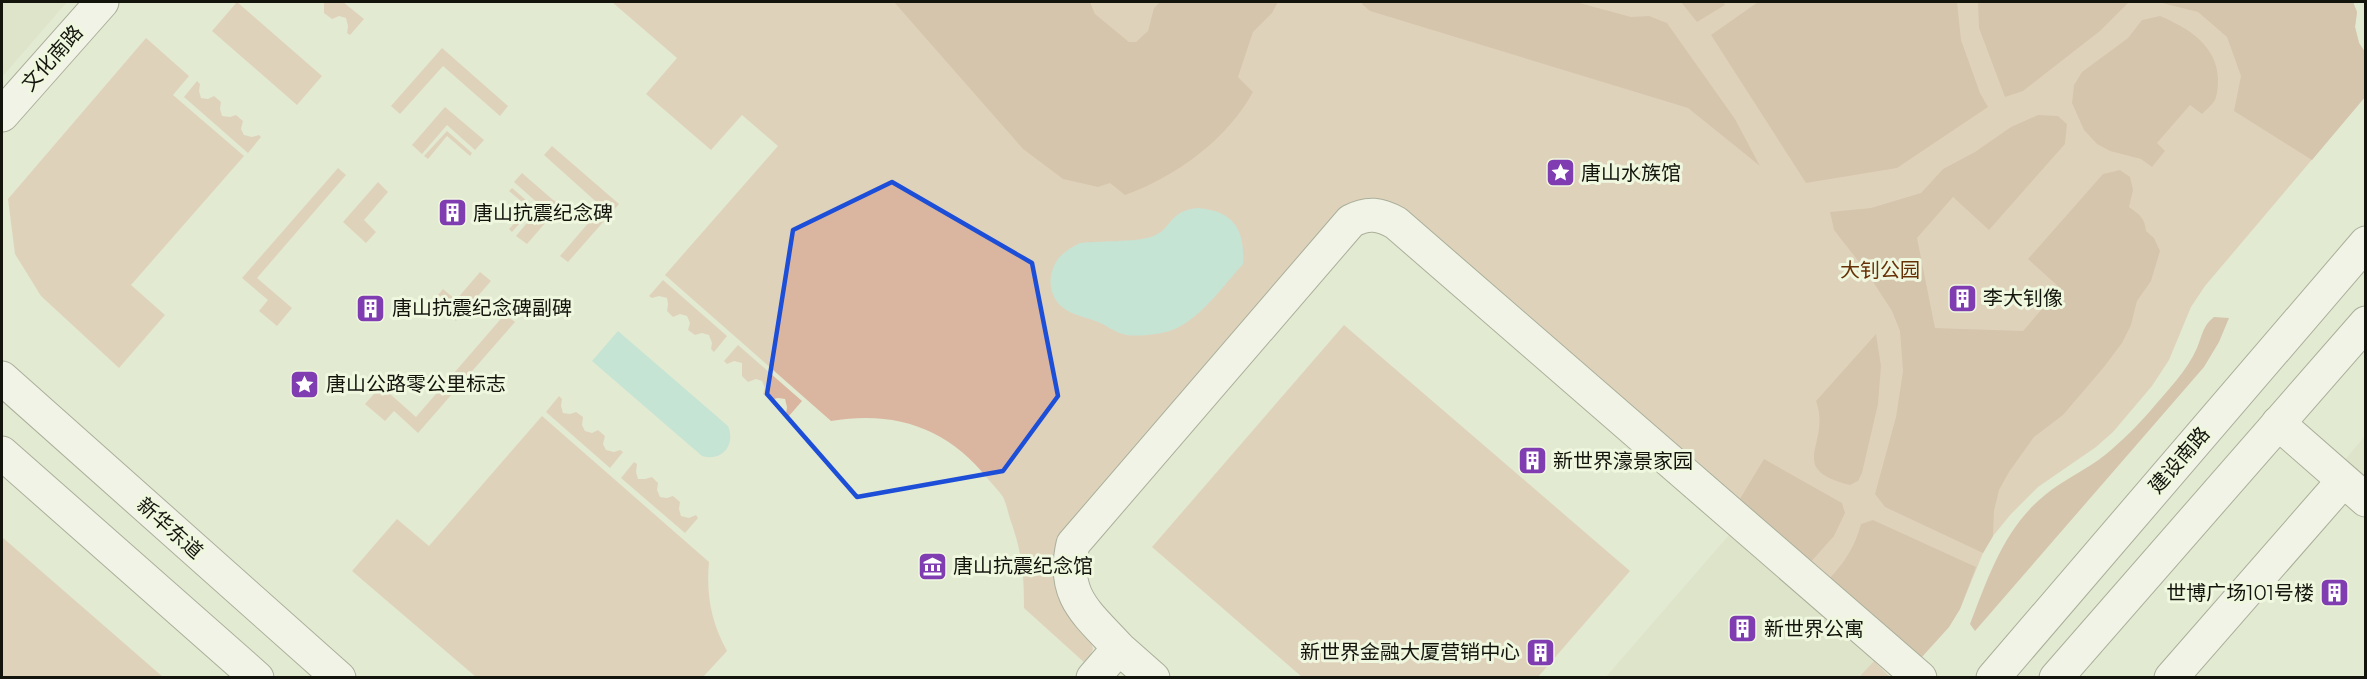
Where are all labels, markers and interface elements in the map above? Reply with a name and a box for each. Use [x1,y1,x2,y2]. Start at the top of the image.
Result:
street label: 文化南路 [16,20,88,96]
place icon: 唐山水族馆 [1544,157,1576,189]
place label: 唐山水族馆 [1581,161,1681,185]
building icon: 唐山抗震纪念碑 [436,197,468,229]
place label: 唐山抗震纪念碑 [473,201,613,225]
park label: 大钊公园 [1840,258,1920,282]
building icon: 李大钊像 [1946,282,1978,314]
place label: 李大钊像 [1983,286,2063,310]
building icon: 唐山抗震纪念碑副碑 [355,292,387,324]
place label: 唐山抗震纪念碑副碑 [392,296,572,320]
place icon: 唐山公路零公里标志 [289,368,321,400]
place label: 唐山公路零公里标志 [326,372,506,396]
street label: 建设南路 [2144,422,2214,498]
building icon: 新世界濠景家园 [1516,445,1548,477]
place label: 新世界濠景家园 [1553,449,1693,473]
street label: 新华东道 [132,492,208,564]
museum icon: 唐山抗震纪念馆 [916,550,948,582]
place label: 唐山抗震纪念馆 [953,554,1093,578]
building icon: 世博广场101号楼 [2319,577,2351,609]
place label: 世博广场101号楼 [2166,581,2314,605]
building icon: 新世界公寓 [1727,613,1759,645]
place label: 新世界公寓 [1764,617,1864,641]
building icon: 新世界金融大厦营销中心 [1525,636,1557,668]
place label: 新世界金融大厦营销中心 [1300,640,1520,664]

